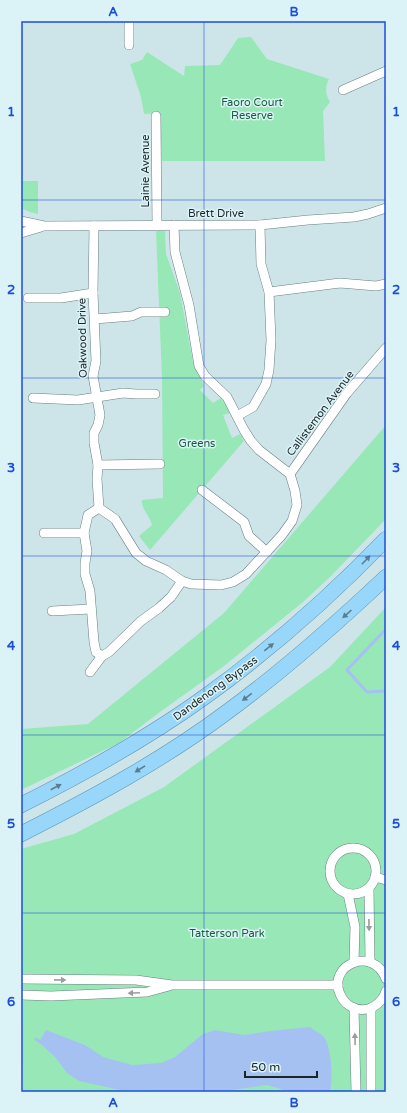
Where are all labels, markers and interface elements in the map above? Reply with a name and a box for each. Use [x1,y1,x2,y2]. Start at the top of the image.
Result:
text: A [108,4,118,20]
text: B [289,4,299,20]
park label: Faoro Court Reserve [221,96,283,122]
text: 1 [7,104,15,120]
text: 1 [392,104,400,120]
street label: Lainie Avenue [139,134,152,208]
street label: Brett Drive [188,207,244,220]
text: 2 [7,282,15,298]
text: 2 [392,282,400,298]
street label: Oakwood Drive [75,298,90,378]
street label: Callistemon Avenue [284,368,357,458]
park label: Greens [179,437,215,450]
text: 3 [7,460,15,476]
text: 3 [392,460,400,476]
one-way arrow [361,555,371,565]
one-way arrow [342,609,353,618]
text: 4 [7,638,16,654]
text: 4 [392,638,401,654]
one-way arrow [264,643,275,651]
street label: Dandenong Bypass [171,653,260,723]
one-way arrow [242,692,253,701]
one-way arrow [134,766,146,773]
one-way arrow [50,784,62,791]
text: 5 [7,816,15,832]
text: 5 [392,816,400,832]
one-way arrow [365,919,372,931]
park label: Tatterson Park [189,927,265,940]
one-way arrow [54,976,66,983]
one-way arrow [127,990,140,996]
text: 6 [7,994,15,1010]
text: 6 [392,994,400,1010]
one-way arrow [352,1032,358,1045]
scale bar [245,1053,317,1079]
text: 50 m [251,1060,280,1074]
text: A [108,1095,118,1111]
text: B [289,1095,299,1111]

